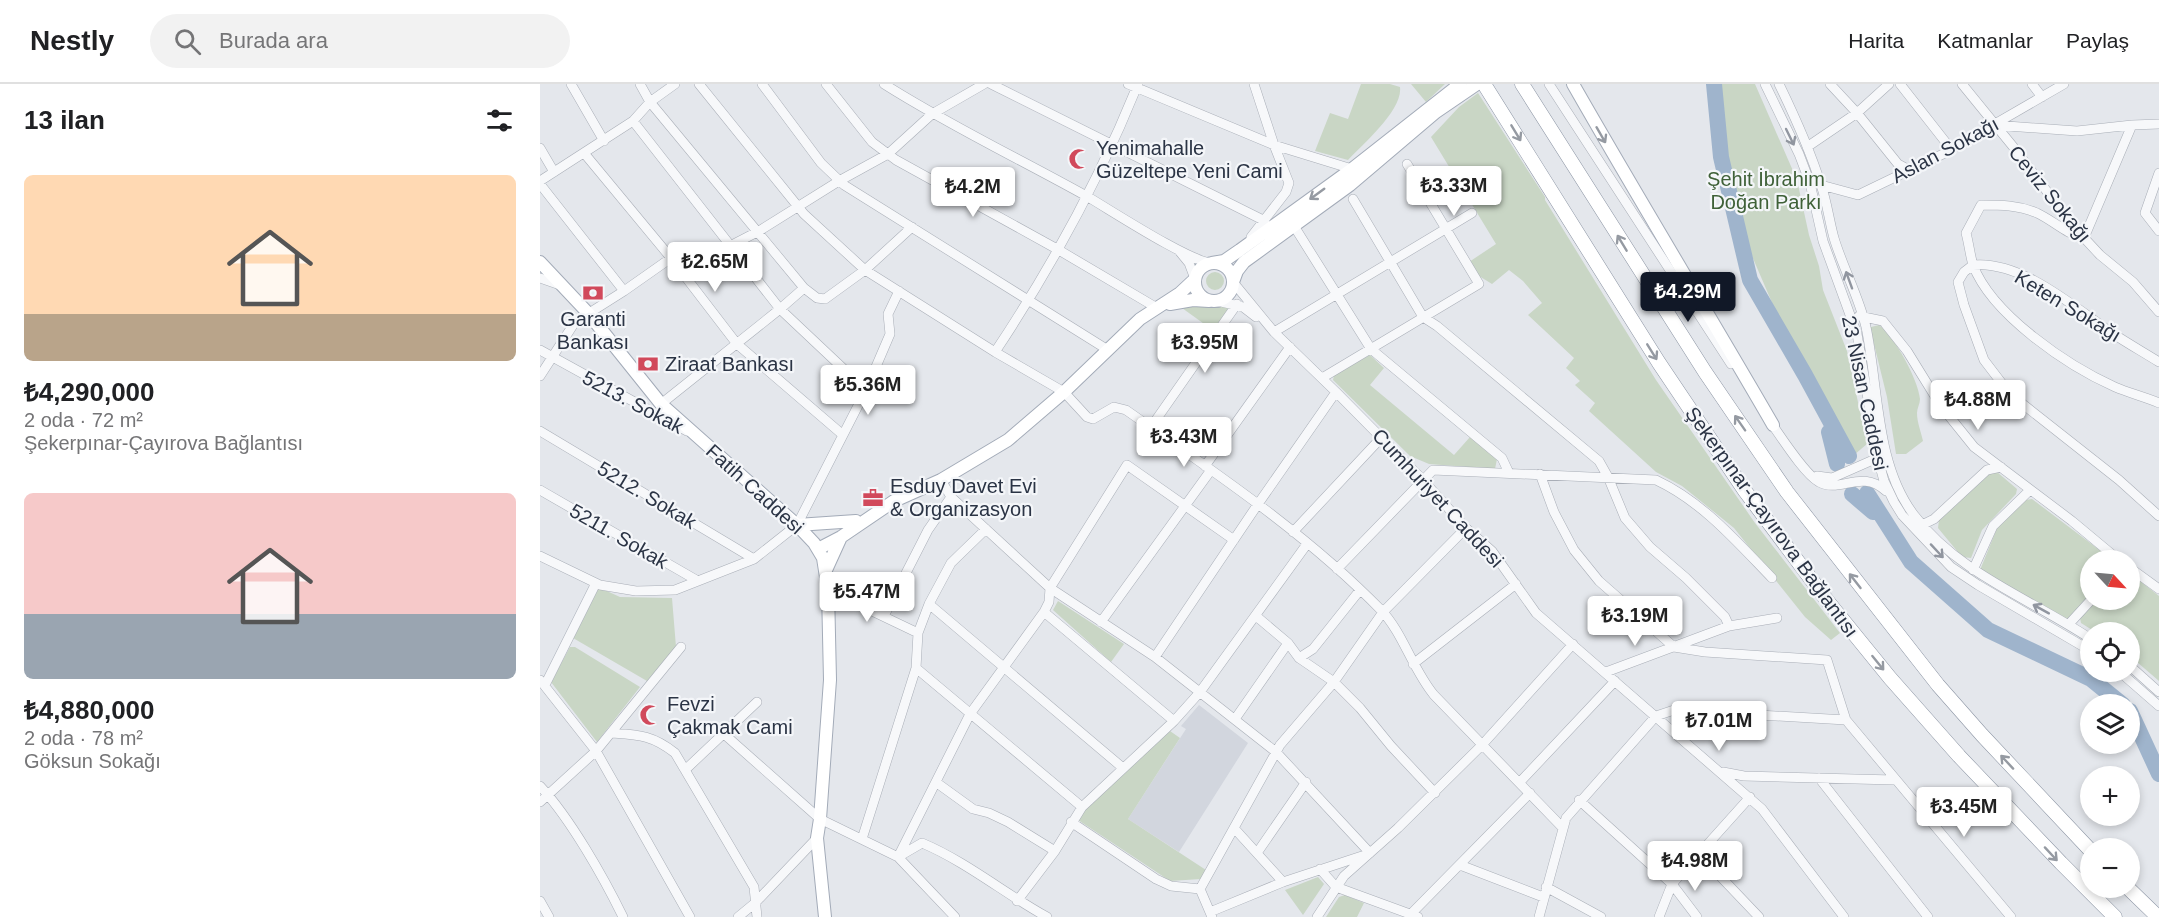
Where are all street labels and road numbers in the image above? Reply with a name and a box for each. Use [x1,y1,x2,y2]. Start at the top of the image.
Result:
street label: Aslan Sokağı [1888,113,2002,187]
street label: Ceviz Sokağı [2004,141,2096,247]
street label: Keten Sokağı [2011,266,2125,346]
street label: 23 Nisan Caddesi [1838,314,1892,472]
street label: 5213. Sokak [579,366,688,438]
street label: Şekerpınar-Çayırova Bağlantısı [1681,403,1863,641]
street label: Cumhuriyet Caddesi [1368,424,1508,572]
street label: Fatih Caddesi [702,440,808,538]
street label: 5212. Sokak [594,457,701,534]
street label: 5211. Sokak [566,499,673,573]

